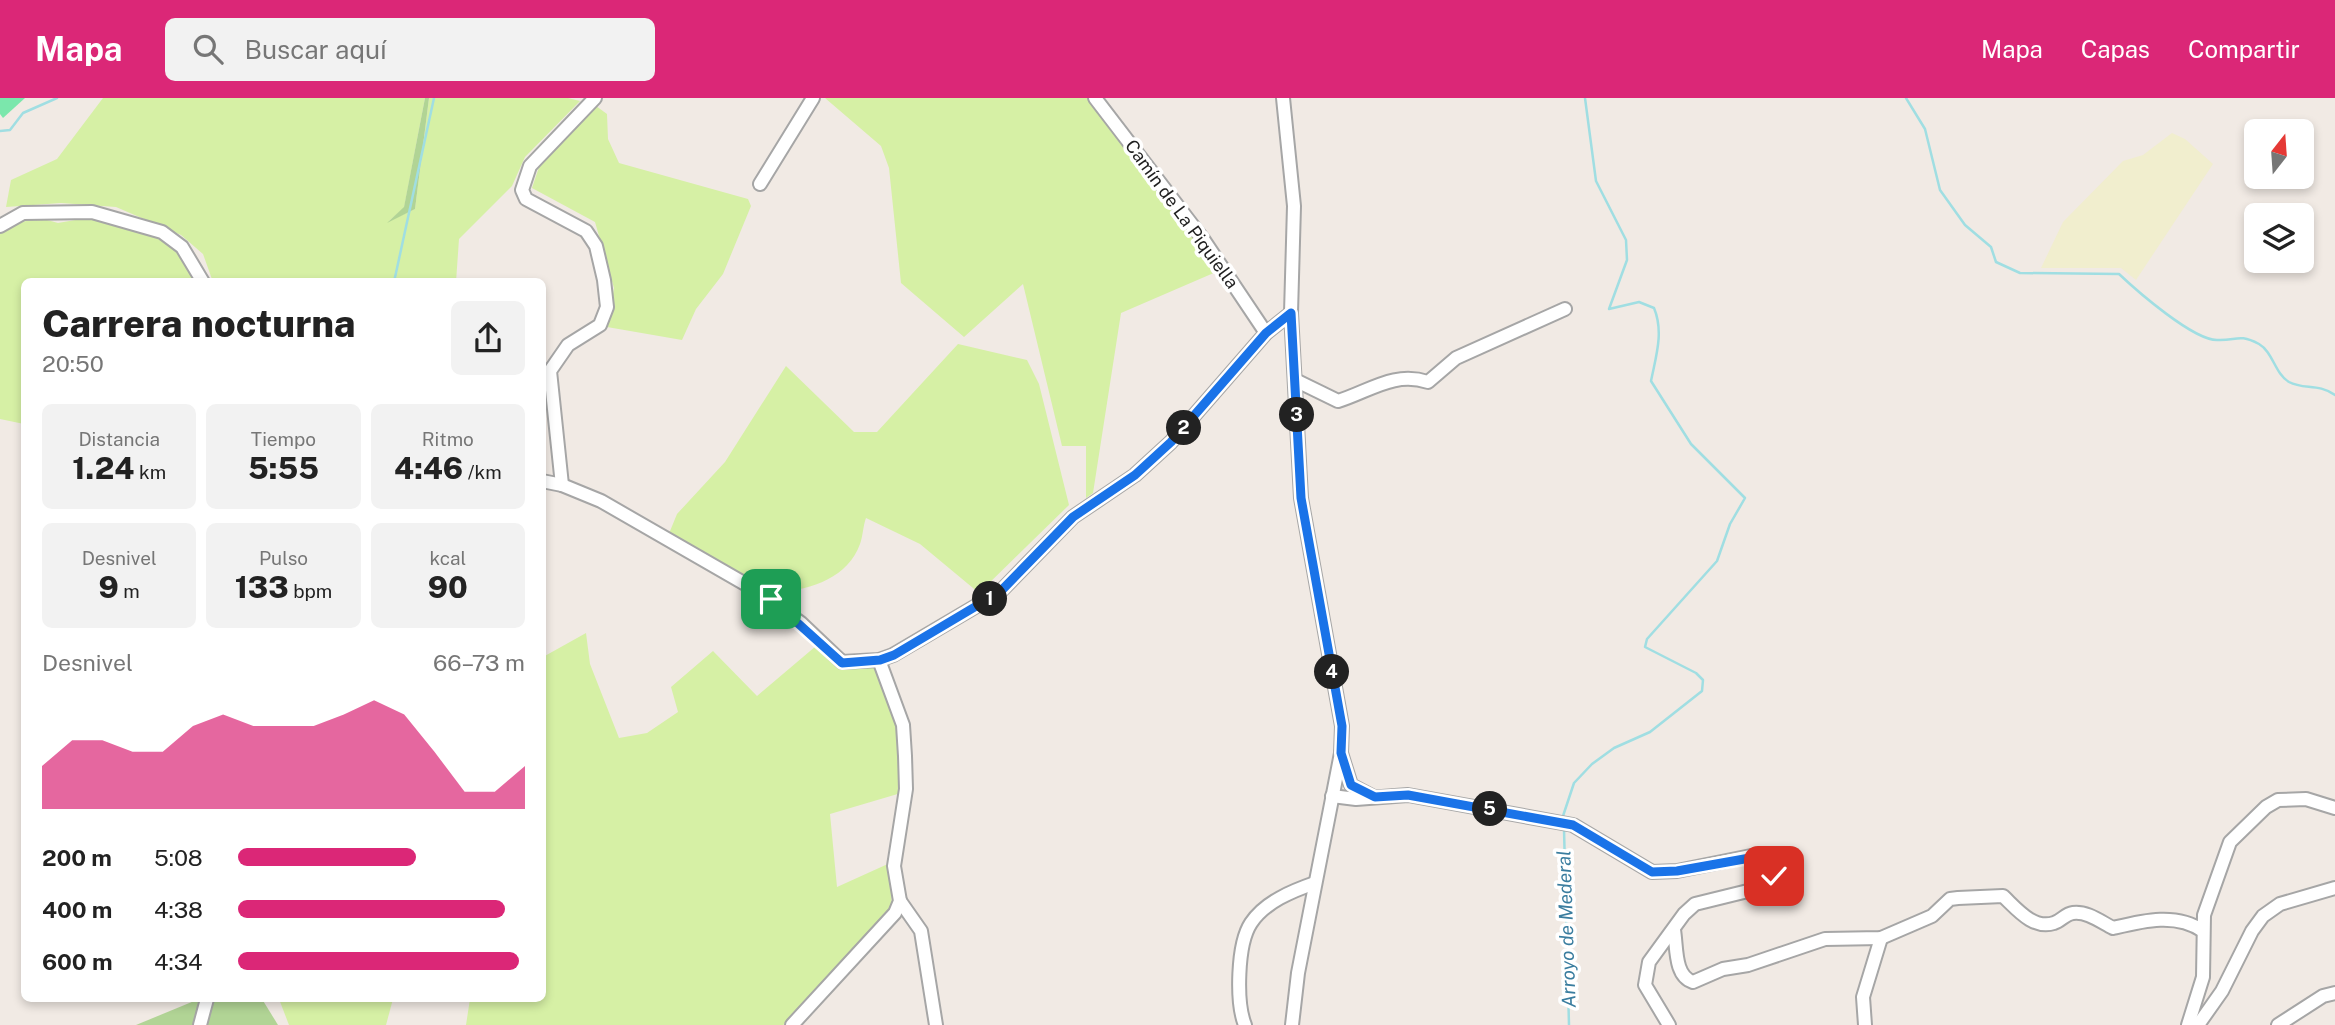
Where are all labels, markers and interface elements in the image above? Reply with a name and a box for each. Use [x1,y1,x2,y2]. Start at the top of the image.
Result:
search box [165,18,655,81]
text: Mapa [35,30,123,68]
icon: search [189,30,227,68]
text: Buscar aquí [245,34,386,65]
text: Mapa [1981,35,2043,63]
text: Capas [2081,35,2150,63]
text: Compartir [2188,35,2300,63]
north arrow [2244,119,2314,189]
map controls [2244,119,2314,273]
street label: Camín de La Piquiella [1121,136,1243,292]
button: layers [2244,203,2314,273]
text: Carrera nocturna [42,301,356,346]
button: share [451,301,525,375]
text: 20:50 [42,350,104,377]
pin: 3 [1280,398,1314,432]
text: 3 [1290,403,1303,425]
pin: 2 [1166,410,1202,446]
text: 2 [1177,416,1190,438]
text: Distancia [78,428,160,450]
text: Tiempo [251,428,316,450]
text: Ritmo [422,428,474,450]
text: 1.24 [72,450,134,486]
text: 5:55 [248,450,319,486]
text: 4:46 [394,450,463,486]
text: km [134,461,166,483]
text: /km [463,461,502,483]
text: Desnivel [82,547,157,569]
text: Pulso [259,547,308,569]
text: kcal [429,547,466,569]
text: 9 [99,569,119,605]
text: 133 [235,569,289,605]
text: 90 [428,569,468,605]
pin [741,569,801,629]
text: m [119,580,140,602]
text: bpm [289,580,332,602]
icon: arrive [752,580,790,618]
pin: 1 [972,582,1007,616]
text: 1 [985,587,994,609]
text: Desnivel [42,649,133,676]
text: 66–73 m [433,649,525,676]
pin: 4 [1314,654,1350,690]
text: 4 [1325,660,1338,682]
pin: 5 [1472,792,1508,826]
text: 5 [1483,797,1496,819]
text: 200 m [42,844,112,871]
text: 5:08 [154,844,203,871]
pin [1744,846,1804,906]
water label: Arroyo de Mederal [1552,850,1580,1008]
icon: check [1755,857,1793,895]
text: 400 m [42,896,112,923]
text: 4:38 [154,896,203,923]
text: 600 m [42,948,112,975]
text: 4:34 [154,948,203,975]

